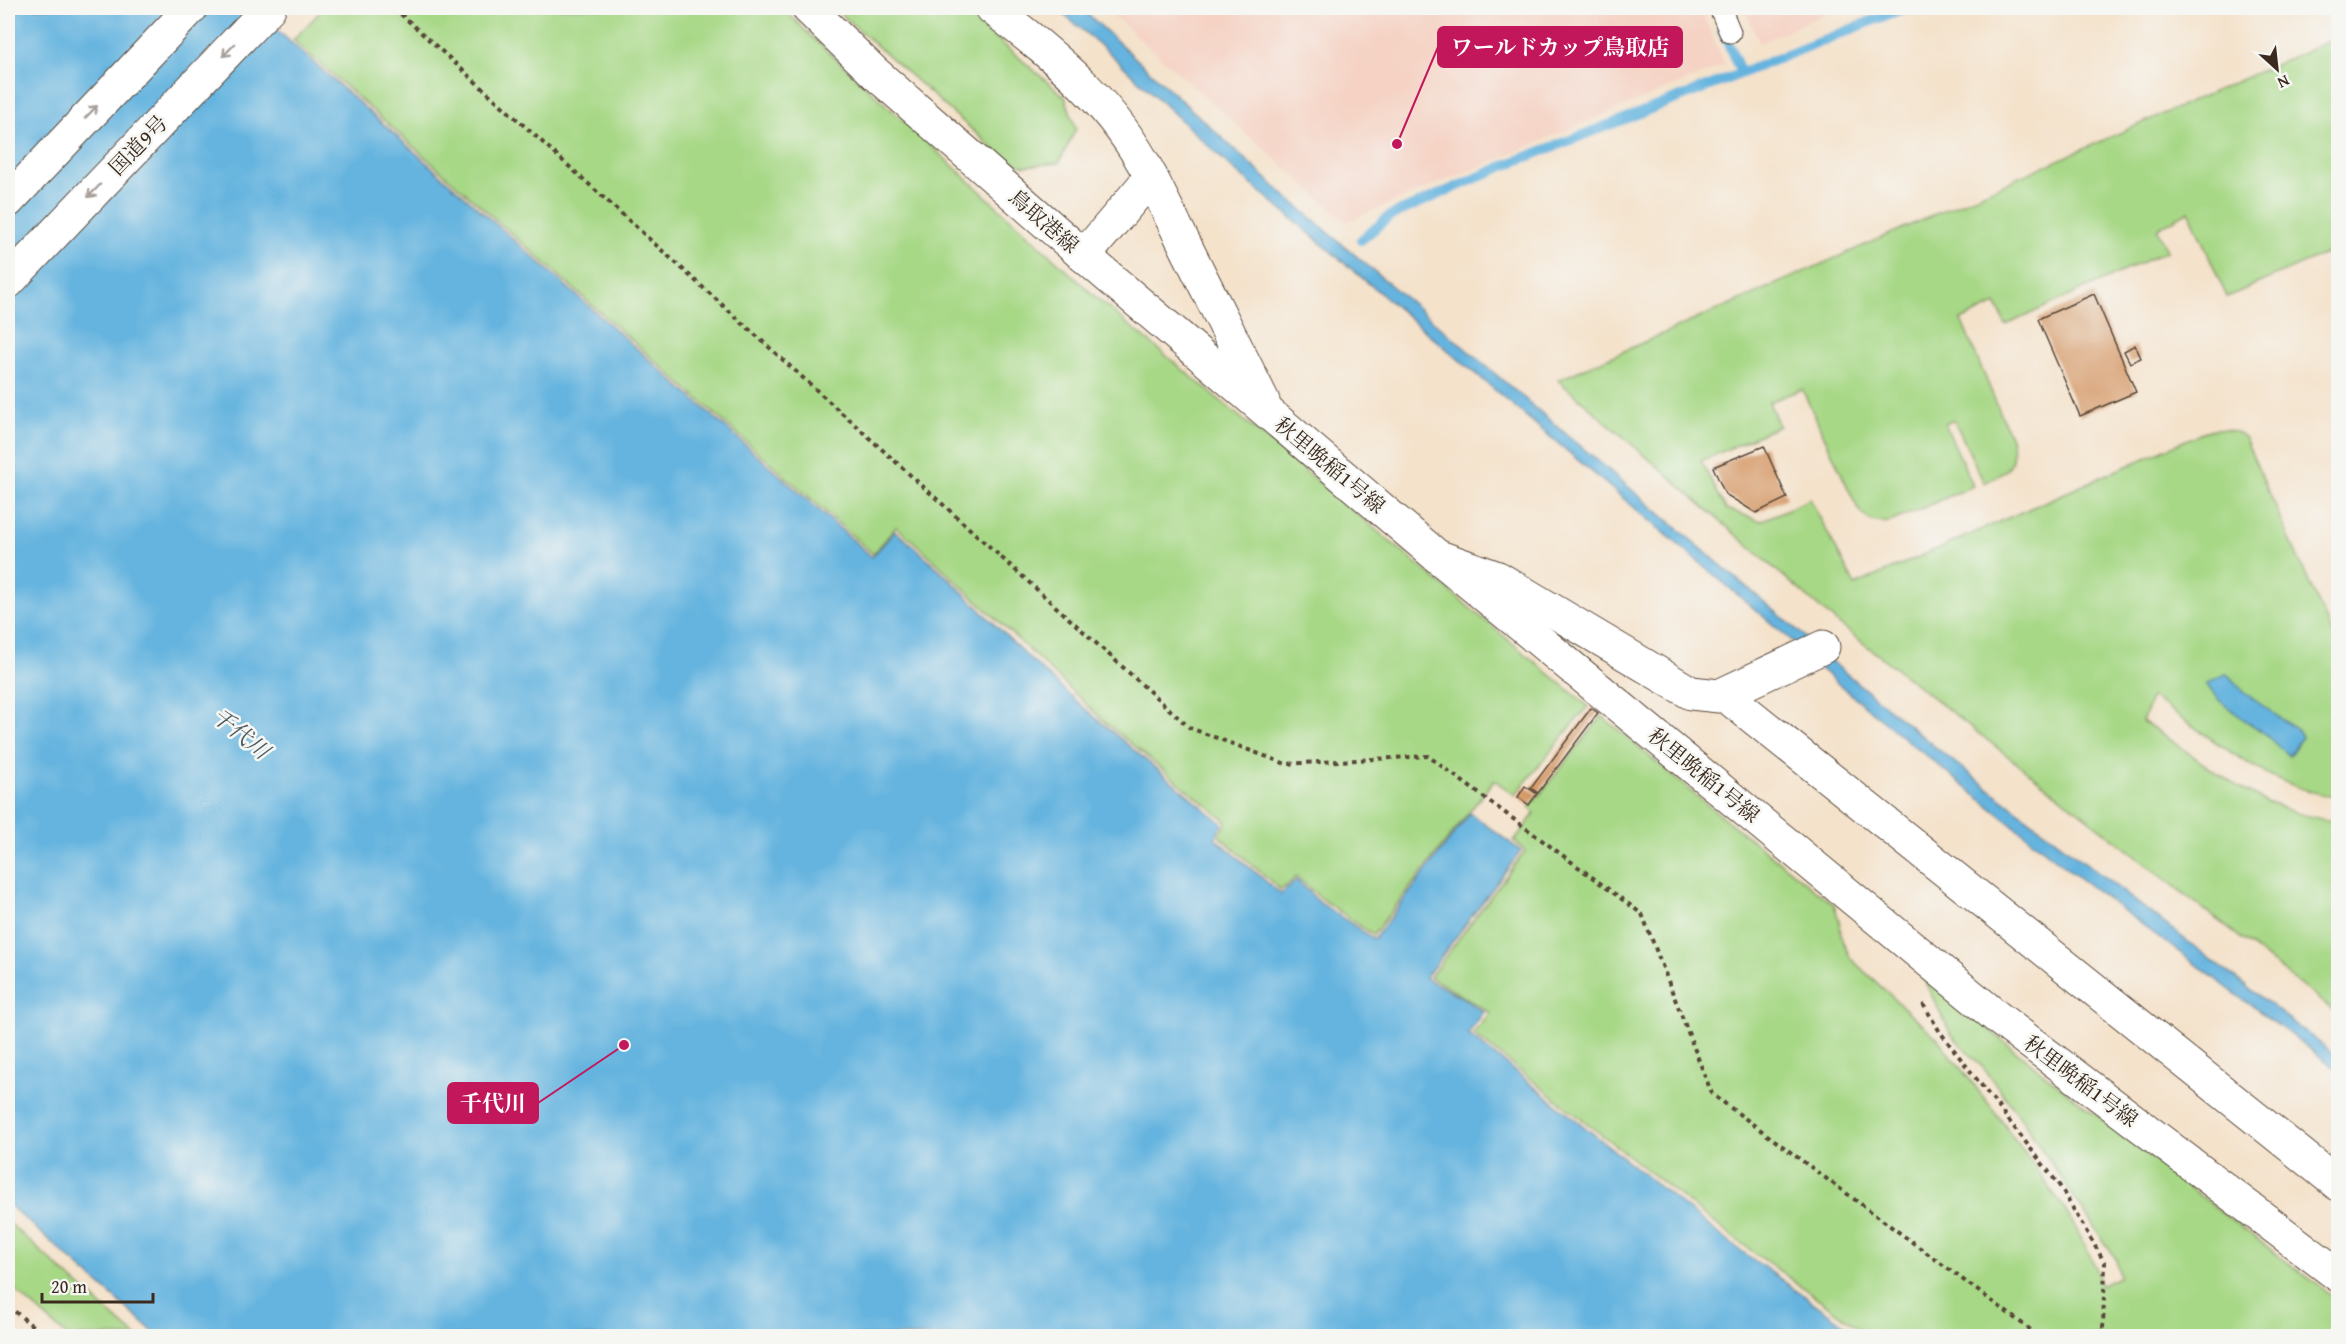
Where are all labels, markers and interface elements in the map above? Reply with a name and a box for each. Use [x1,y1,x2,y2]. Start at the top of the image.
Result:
callout: ワールドカップ鳥取店 [1438,27,1682,67]
text: ワールドカップ鳥取店 [1451,31,1669,63]
north arrow [2247,39,2307,99]
one-way arrow [221,42,236,57]
text: N [2273,69,2294,96]
one-way arrow [84,105,98,120]
street label: 国道9号 [101,108,175,182]
street label: 鳥取港線 [1002,182,1086,260]
one-way arrow [87,183,101,198]
street label: 秋里晩稲1号線 [1268,409,1392,521]
water label: 千代川 [205,700,278,767]
street label: 秋里晩稲1号線 [1641,720,1767,830]
street label: 秋里晩稲1号線 [2017,1028,2145,1134]
callout: 千代川 [448,1083,538,1123]
text: 千代川 [460,1087,526,1119]
scale bar [42,1266,153,1304]
text: 20 m [51,1273,87,1300]

